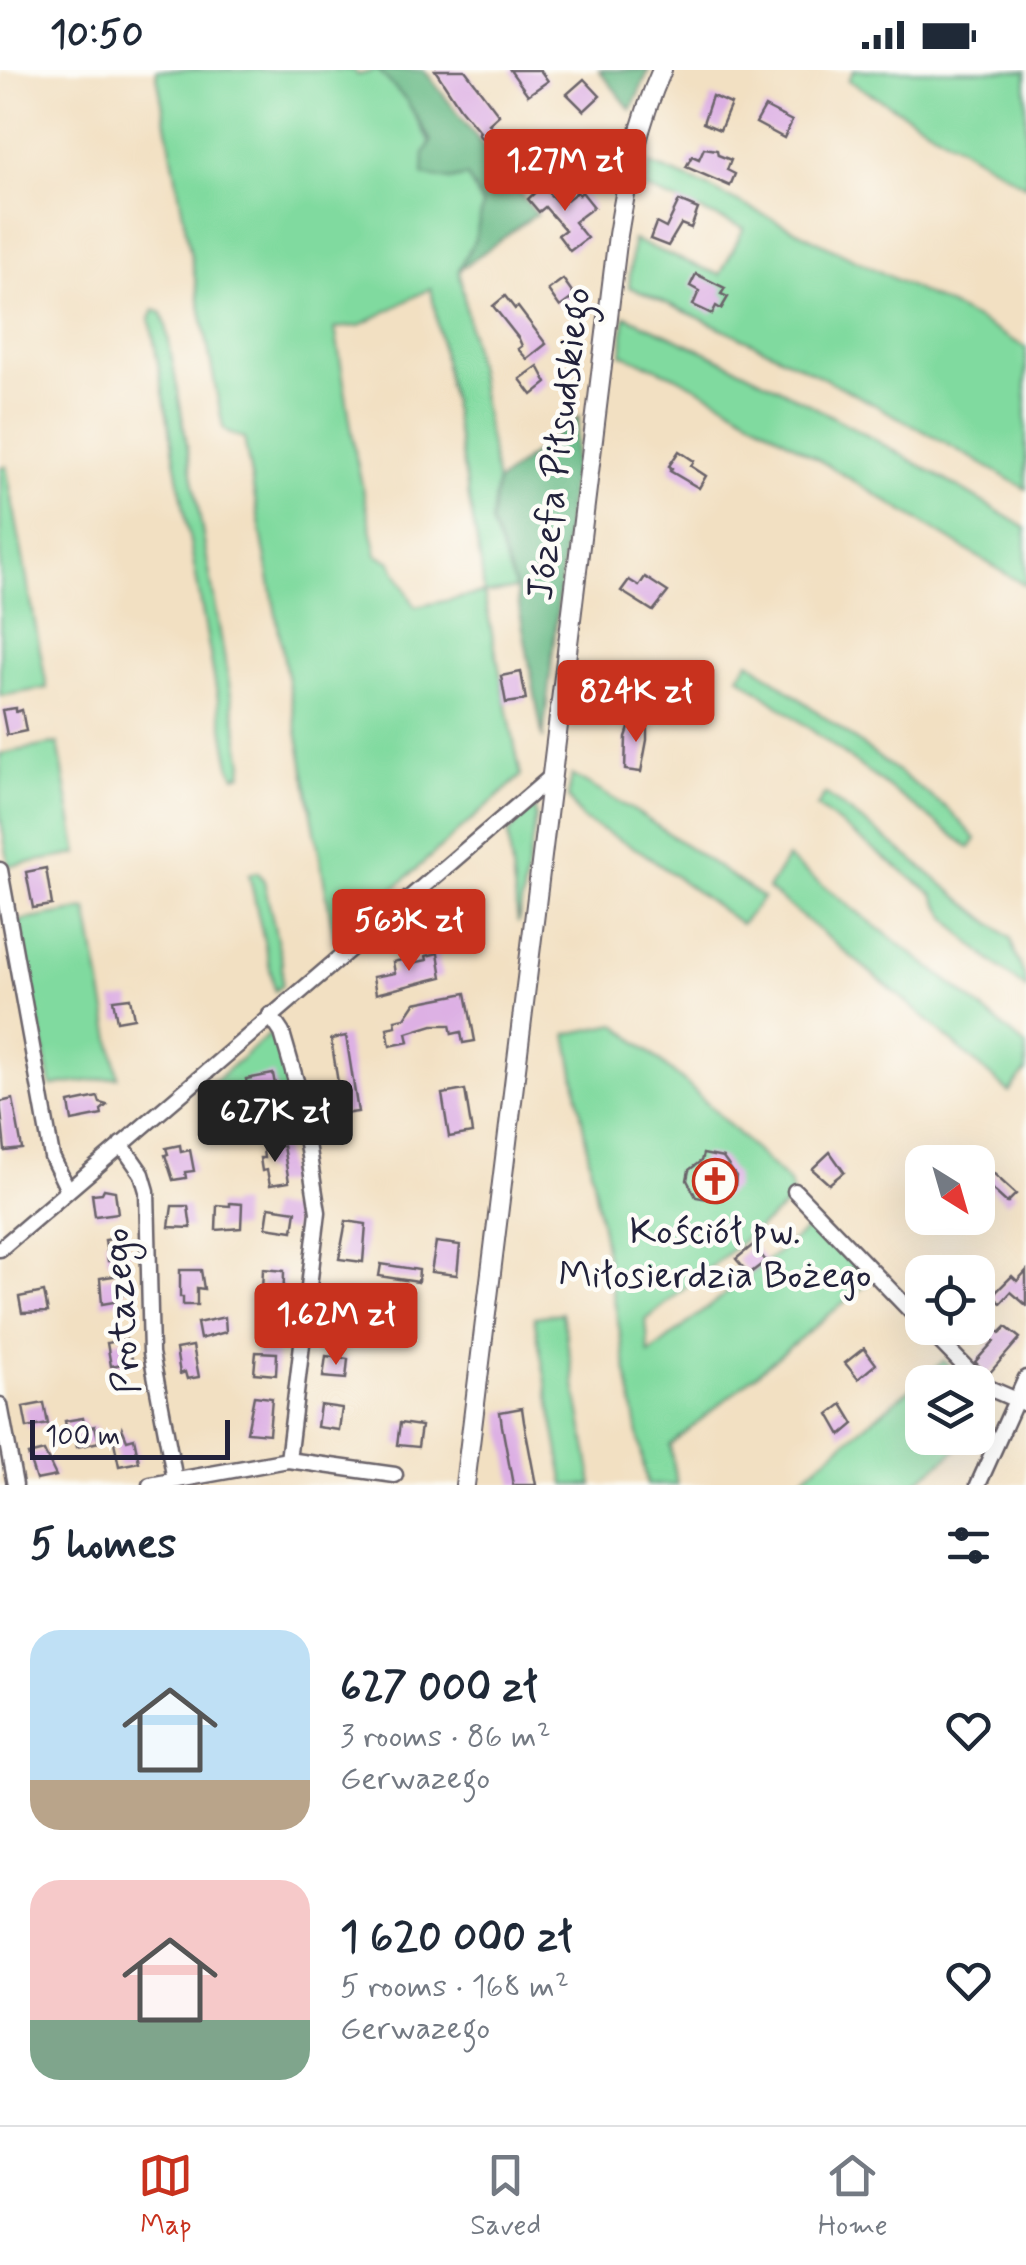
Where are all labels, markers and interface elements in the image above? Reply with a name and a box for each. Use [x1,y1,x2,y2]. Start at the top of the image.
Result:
text: 10:50 [50,11,143,60]
pin: 1.27M zł [462,129,668,214]
text: 1.27M zł [506,140,624,182]
street label: Józefa Piłsudskiego [516,285,607,604]
pin: 824K zł [544,660,728,745]
text: 824K zł [579,671,693,713]
pin: 563K zł [317,889,501,974]
text: 563K zł [354,900,464,942]
pin: 627K zł [183,1080,367,1165]
text: 627K zł [220,1091,330,1133]
north arrow [905,1145,995,1235]
map controls [905,1145,995,1455]
church icon: Kościół pw. Miłosierdzia Bożego [692,1158,738,1204]
place label: Kościół pw. Miłosierdzia Bożego [558,1208,872,1301]
street label: Protazego [93,1226,157,1396]
button: locate [905,1255,995,1345]
pin: 1.62M zł [233,1283,439,1368]
text: 1.62M zł [276,1294,396,1336]
button: layers [905,1365,995,1455]
scale bar [30,1415,230,1460]
text: 100 m [45,1419,120,1456]
text: 5 homes [30,1518,176,1573]
icon: filters [941,1518,996,1573]
text: 627 000 zł [340,1661,538,1716]
icon: home [110,1670,230,1790]
icon: heart [941,1703,996,1758]
text: 3 rooms · 86 m² [340,1716,551,1758]
text: Gerwazego [340,1758,490,1800]
text: 1 620 000 zł [340,1911,572,1966]
icon: home [110,1920,230,2040]
icon: heart [941,1953,996,2008]
text: 5 rooms · 168 m² [340,1966,569,2008]
text: Gerwazego [340,2008,490,2050]
tab: Map [138,2148,193,2245]
tab: Saved [470,2148,541,2245]
tab: Home [818,2148,888,2245]

